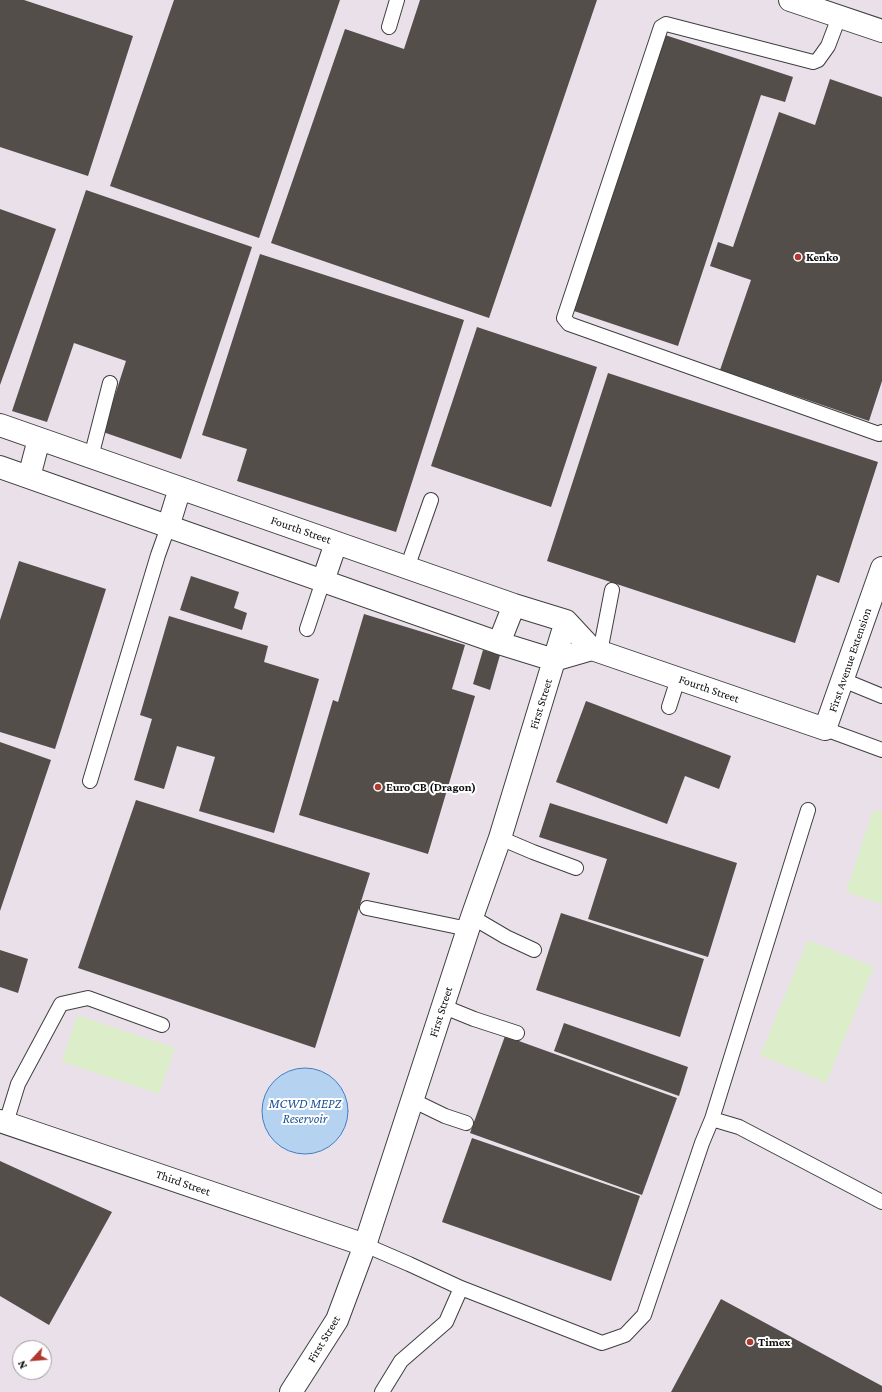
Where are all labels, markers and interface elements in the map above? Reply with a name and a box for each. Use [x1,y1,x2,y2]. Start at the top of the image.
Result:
place label: Kenko [806,250,839,264]
marker: Kenko [793,252,803,262]
street label: Fourth Street [269,513,333,547]
street label: First Avenue Extension [825,606,875,714]
street label: Fourth Street [677,672,741,706]
street label: First Street [526,677,556,731]
place label: Euro CB (Dragon) [386,780,476,794]
marker: Euro CB (Dragon) [373,782,383,792]
street label: First Street [426,985,456,1039]
water label: MCWD MEPZ Reservoir [269,1096,341,1127]
street label: Third Street [154,1167,212,1199]
street label: First Street [304,1313,344,1365]
place label: Timex [758,1335,790,1349]
marker: Timex [745,1337,755,1347]
north arrow [12,1340,52,1380]
text: N [15,1359,29,1371]

